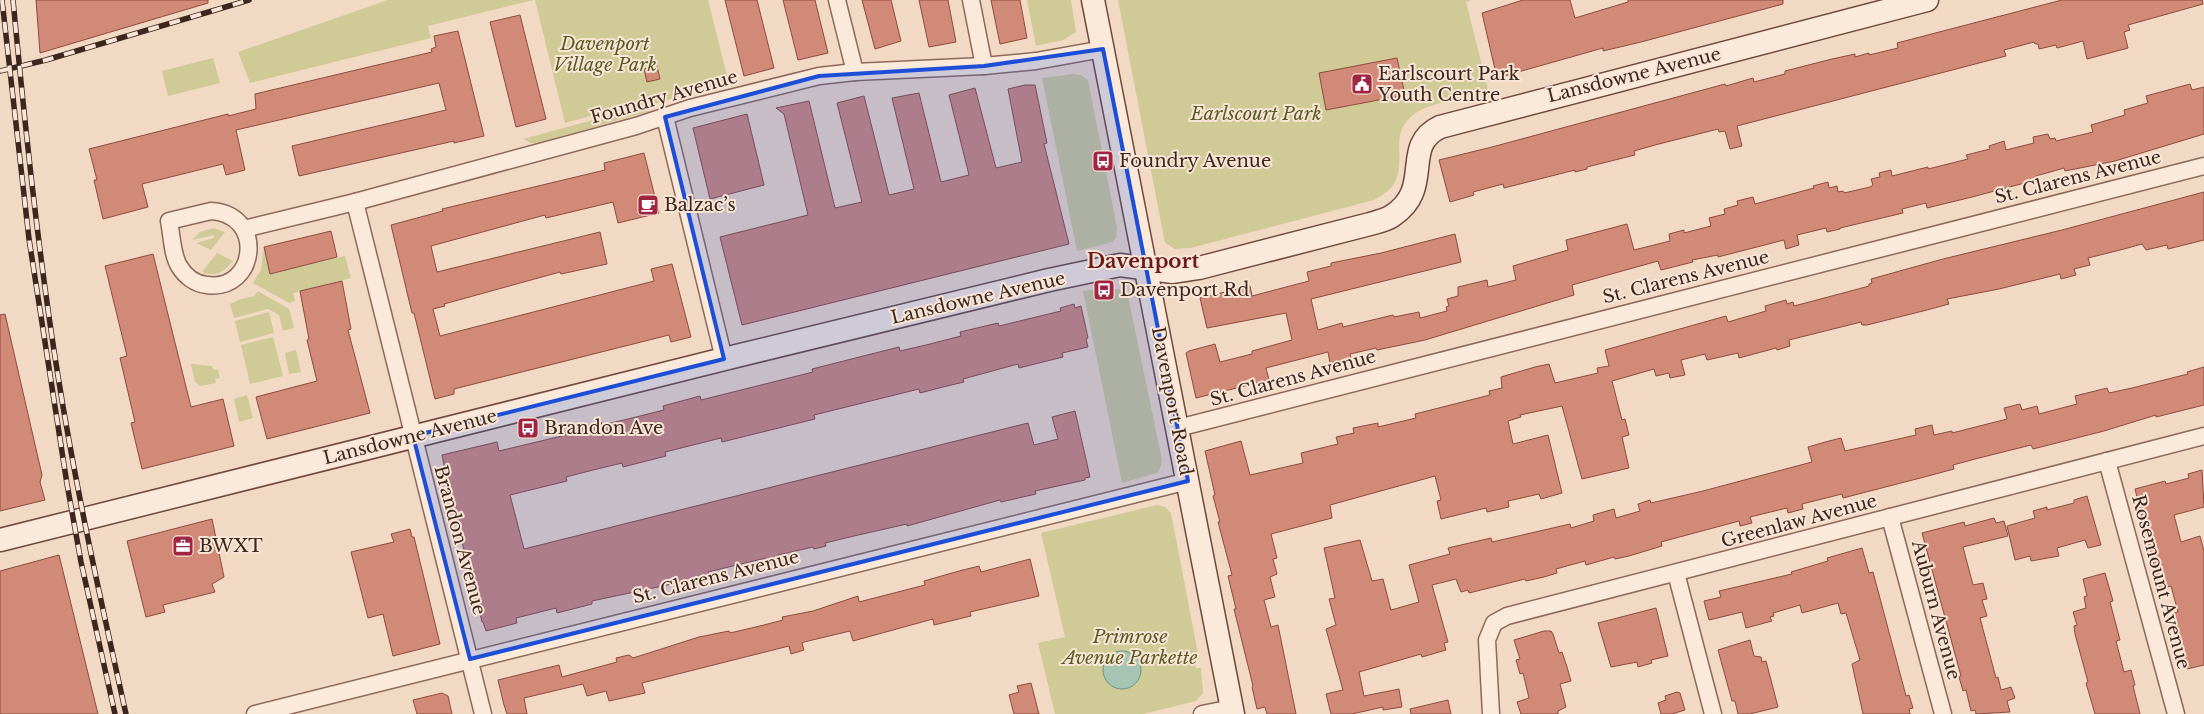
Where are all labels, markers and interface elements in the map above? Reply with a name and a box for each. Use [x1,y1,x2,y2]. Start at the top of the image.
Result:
park label: Davenport Village Park [553,33,657,76]
street label: Lansdowne Avenue [1545,43,1723,107]
place label: Earlscourt Park Youth Centre [1377,63,1519,106]
street label: Foundry Avenue [588,65,740,129]
public building icon: Earlscourt Park Youth Centre [1350,72,1374,96]
park label: Earlscourt Park [1189,103,1322,125]
street label: St. Clarens Avenue [1992,146,2164,208]
bus stop icon: Foundry Avenue [1091,149,1115,173]
place label: Foundry Avenue [1119,150,1271,172]
cafe icon: Balzac’s [636,193,660,217]
place label: Balzac’s [664,194,736,216]
street label: St. Clarens Avenue [1600,246,1772,308]
district label: Davenport [1087,249,1200,273]
street label: Lansdowne Avenue [889,267,1067,329]
bus stop icon: Davenport Rd [1092,278,1116,302]
place label: Davenport Rd [1120,279,1249,301]
street label: Davenport Road [1147,325,1197,477]
street label: St. Clarens Avenue [1208,345,1378,411]
street label: Lansdowne Avenue [321,405,499,469]
bus stop icon: Brandon Ave [516,416,540,440]
place label: Brandon Ave [544,417,663,439]
street label: Brandon Avenue [429,463,491,617]
street label: Greenlaw Avenue [1719,490,1879,552]
street label: Rosemount Avenue [2127,492,2195,672]
office icon: BWXT [171,534,195,558]
place label: BWXT [199,535,263,557]
street label: Auburn Avenue [1907,537,1965,682]
street label: St. Clarens Avenue [630,546,802,608]
park label: Primrose Avenue Parkette [1061,626,1198,669]

